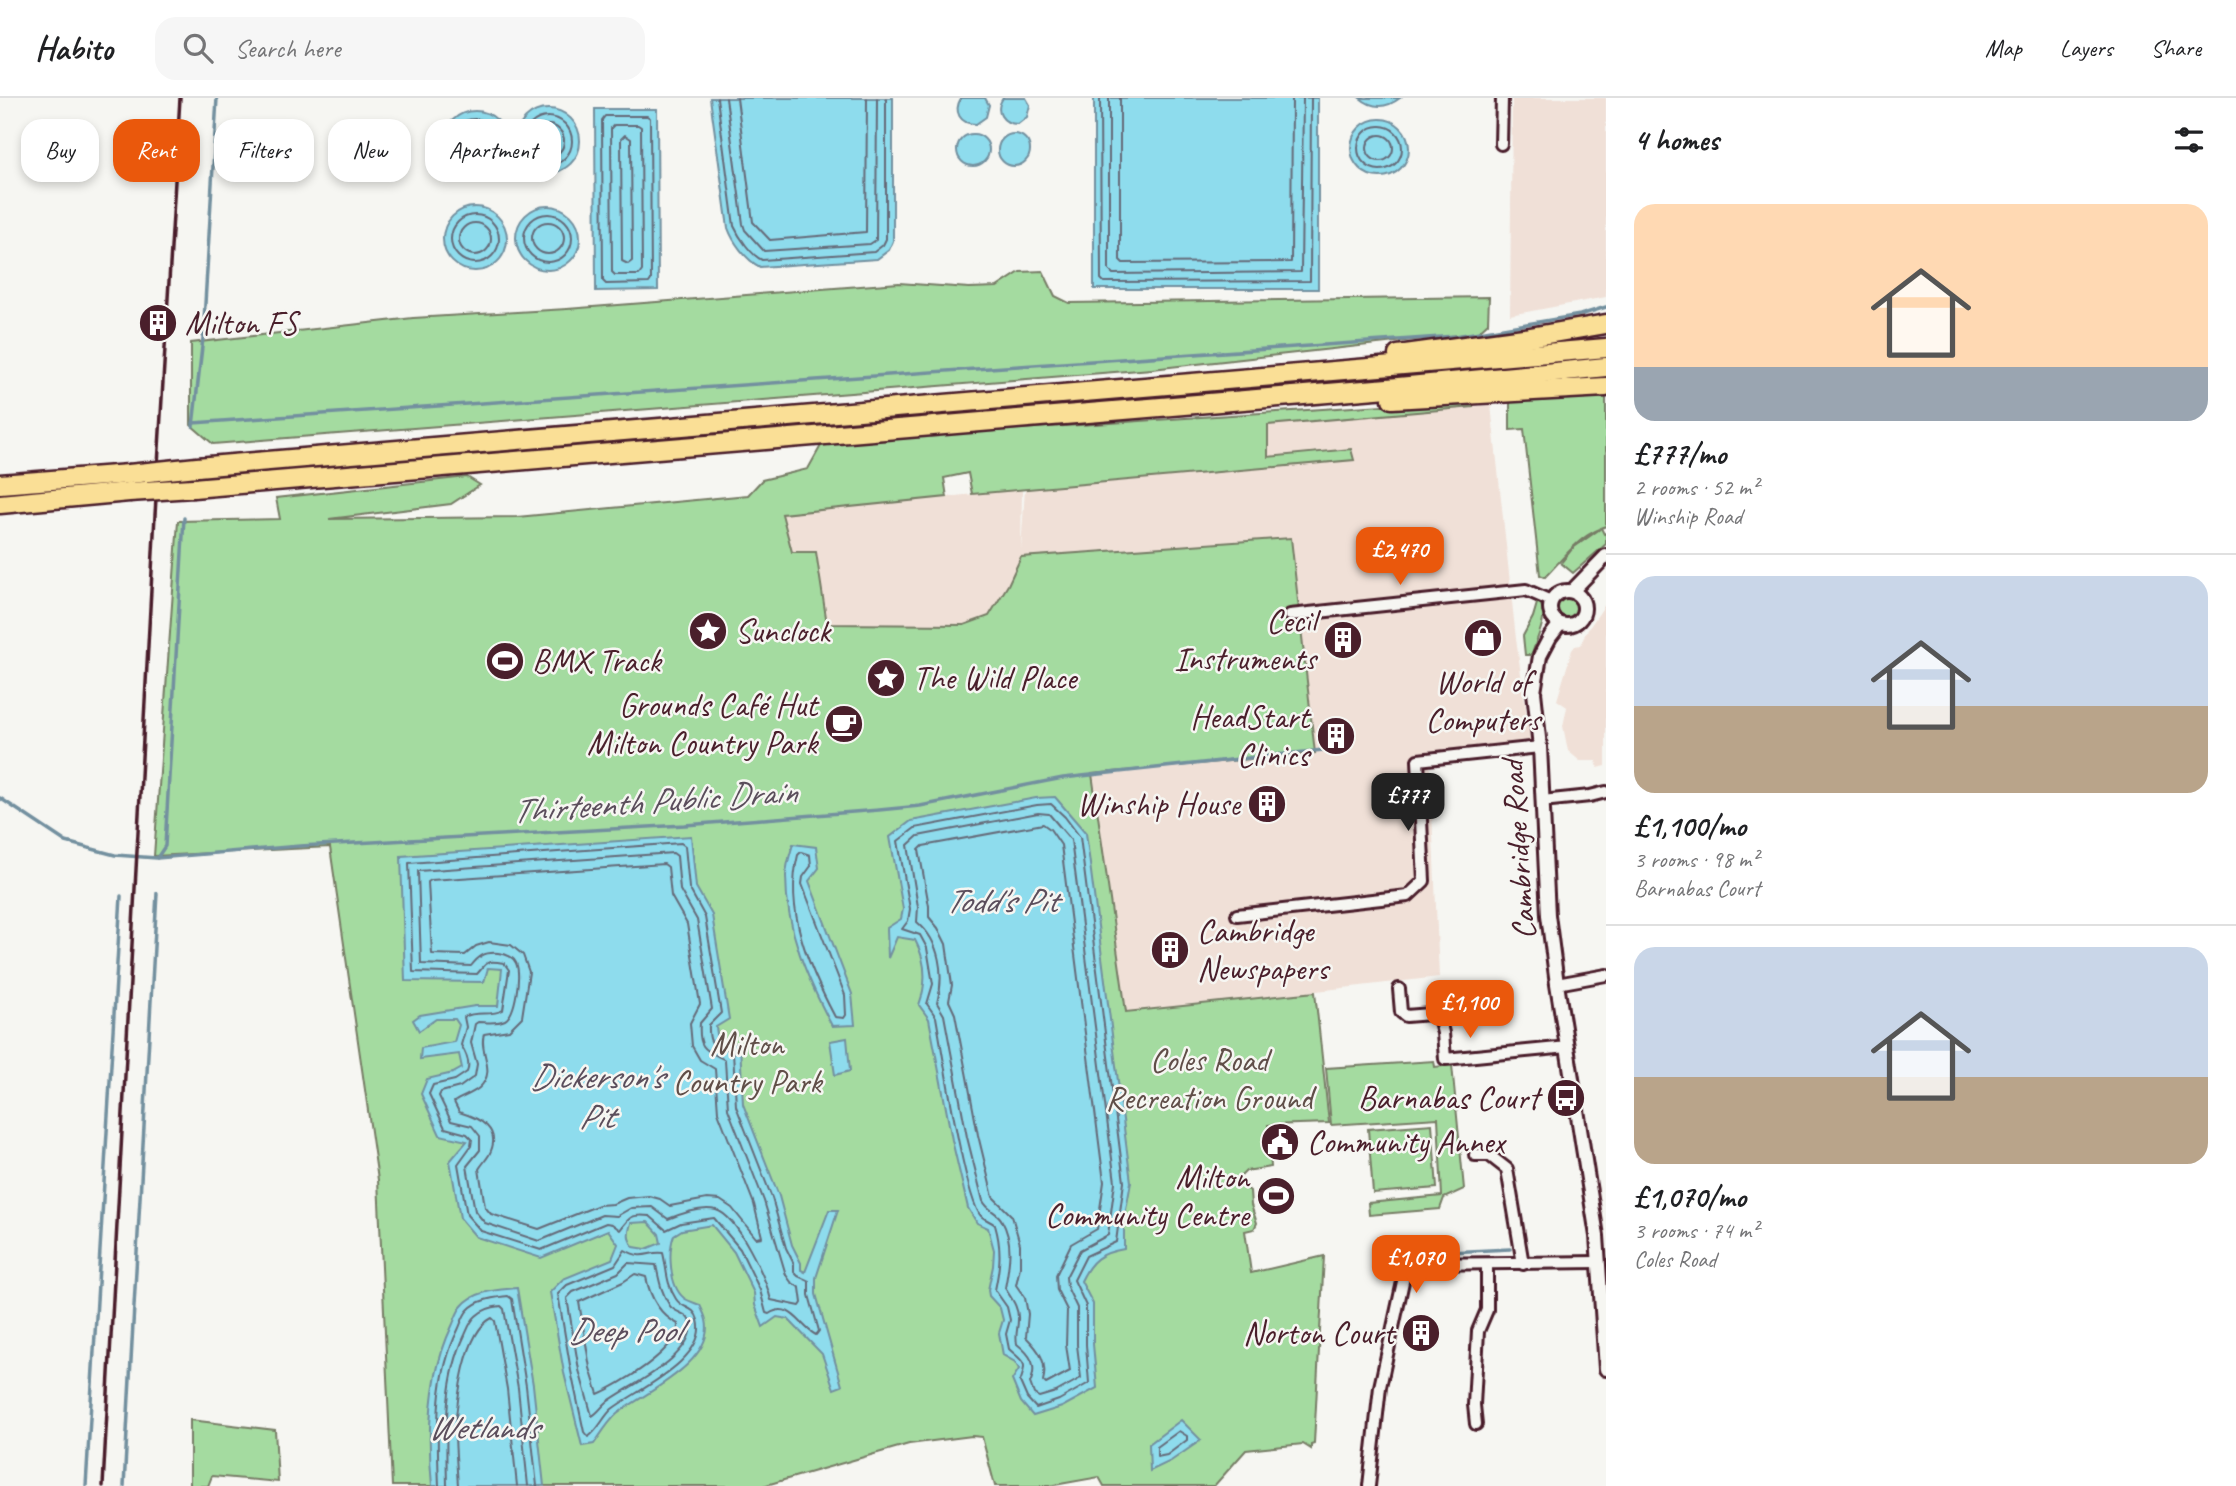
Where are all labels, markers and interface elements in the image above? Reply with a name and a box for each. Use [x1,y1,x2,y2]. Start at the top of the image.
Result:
search box [155,17,645,80]
text: Habito [35,27,113,69]
icon: search [179,29,217,67]
text: Search here [235,32,341,65]
text: Map [1985,33,2022,63]
text: Layers [2060,33,2113,63]
text: Share [2151,33,2201,63]
chip: Buy [21,119,99,182]
chip: Rent [113,119,200,182]
chip: Filters [214,119,314,182]
chip: New [328,119,411,182]
chip: Apartment [425,119,561,182]
text: 4 homes [1634,121,1719,159]
icon: filters [2170,121,2208,159]
icon: home [1858,250,1984,376]
building icon: Milton FS [137,302,179,344]
place label: Milton FS [185,302,301,344]
text: £777/mo [1634,435,1726,473]
text: 2 rooms · 52 m² [1634,473,1758,502]
text: Winship Road [1634,502,1742,531]
pin: £2,470 [1343,528,1457,587]
text: £2,470 [1372,535,1428,564]
place label: Cecil Instruments [1174,600,1321,680]
place icon: Sunclock [687,610,729,652]
place label: Sunclock [735,610,832,652]
shop icon: World of Computers [1462,617,1504,659]
building icon: Cecil Instruments [1322,619,1364,661]
icon: home [1858,622,1984,748]
sports icon: BMX Track [484,640,526,682]
place label: BMX Track [532,640,662,682]
place icon: The Wild Place [865,657,907,699]
place label: The Wild Place [913,657,1079,699]
place label: World of Computers [1425,661,1543,741]
place label: Grounds Café Hut Milton Country Park [587,684,820,764]
place label: HeadStart Clinics [1190,696,1312,776]
cafe icon: Grounds Café Hut Milton Country Park [823,703,865,745]
building icon: HeadStart Clinics [1315,715,1357,757]
street label: Cambridge Road [1490,754,1545,941]
water label: Thirteenth Public Drain [510,768,801,833]
pin: £777 [1367,774,1449,833]
text: £777 [1387,781,1429,810]
place label: Winship House [1077,783,1242,825]
building icon: Winship House [1246,783,1288,825]
text: £1,100/mo [1634,807,1746,845]
text: 3 rooms · 98 m² [1634,845,1758,874]
text: Barnabas Court [1634,874,1760,903]
water label: Todd's Pit [945,878,1063,923]
place label: Cambridge Newspapers [1197,910,1331,990]
building icon: Cambridge Newspapers [1149,929,1191,971]
pin: £1,100 [1413,981,1527,1040]
text: £1,100 [1442,988,1498,1017]
icon: home [1858,993,1984,1119]
park label: Milton Country Park [673,1023,823,1103]
park label: Coles Road Recreation Ground [1105,1039,1318,1119]
water label: Dickerson's Pit [530,1054,669,1139]
place label: Barnabas Court [1358,1077,1543,1119]
bus stop icon: Barnabas Court [1545,1077,1587,1119]
public building icon: Community Annex [1259,1121,1301,1163]
place label: Community Annex [1307,1121,1507,1163]
place label: Milton Community Centre [1045,1156,1251,1236]
sports icon: Milton Community Centre [1255,1175,1297,1217]
text: £1,070/mo [1634,1178,1746,1216]
text: 3 rooms · 74 m² [1634,1216,1758,1245]
pin: £1,070 [1359,1236,1473,1295]
text: £1,070 [1388,1243,1444,1272]
text: Coles Road [1634,1245,1716,1274]
water label: Deep Pool [568,1308,691,1353]
place label: Norton Court [1243,1312,1397,1354]
building icon: Norton Court [1400,1312,1442,1354]
water label: Wetlands [428,1405,544,1450]

